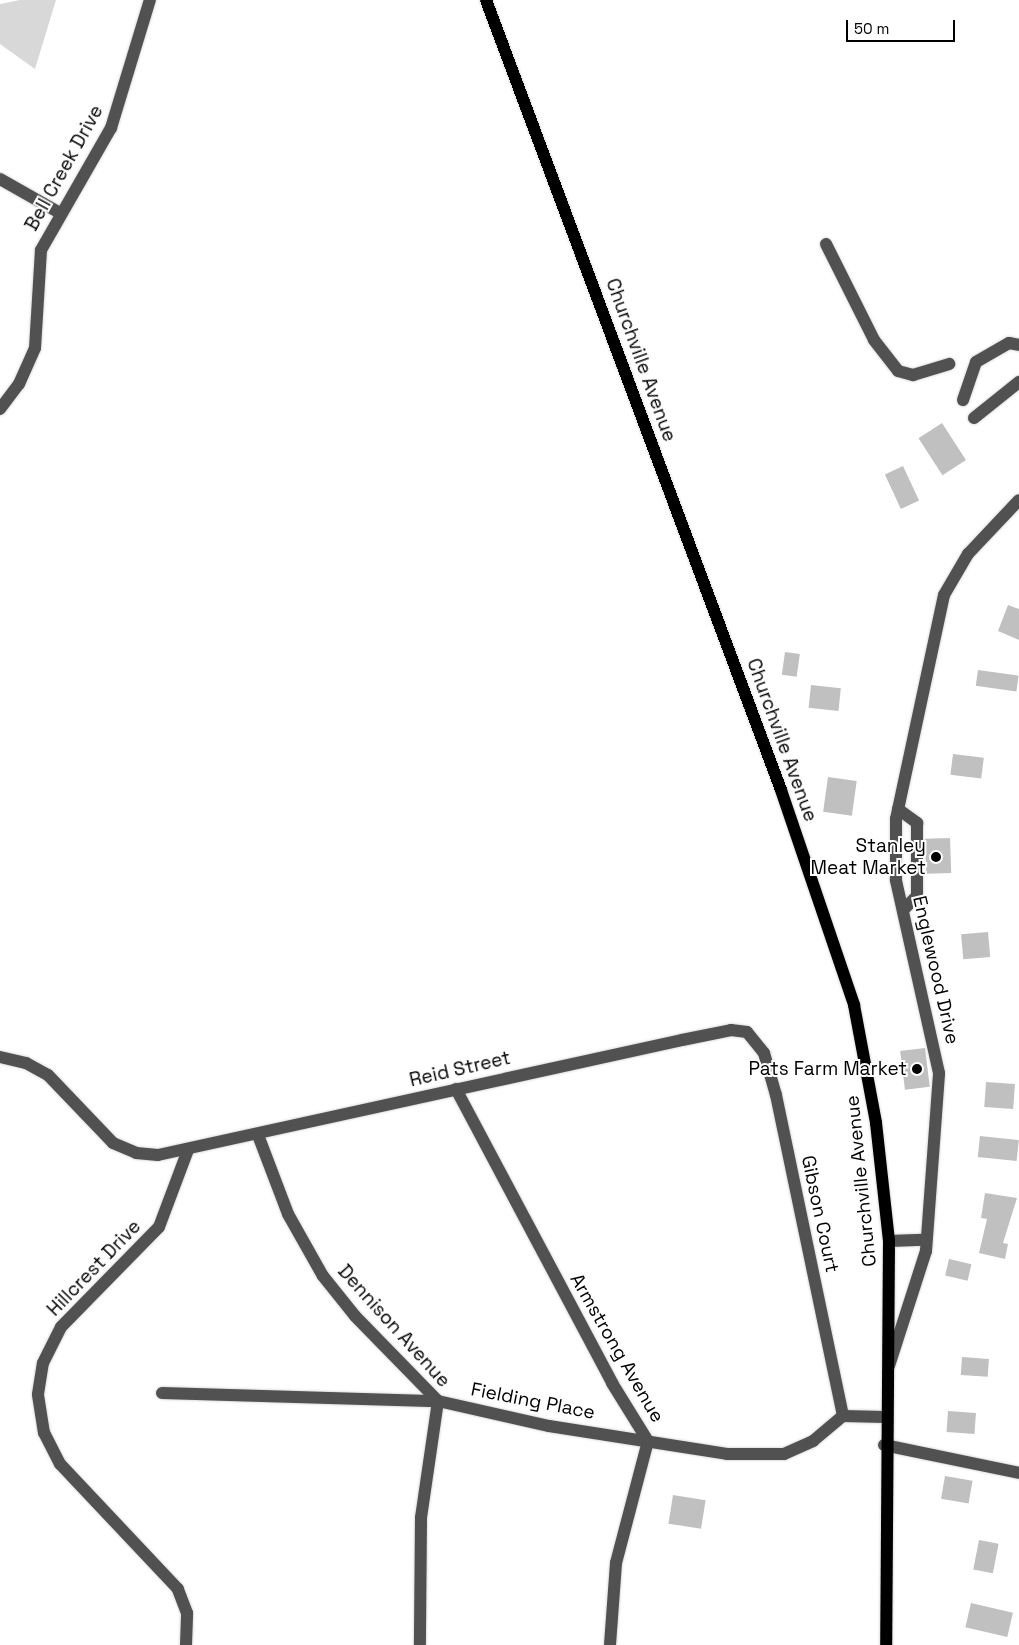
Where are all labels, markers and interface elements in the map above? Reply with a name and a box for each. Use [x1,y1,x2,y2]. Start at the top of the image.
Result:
scale bar [849,10,958,42]
text: 50 m [854,19,889,38]
street label: Bell Creek Drive [20,101,108,235]
street label: Churchville Avenue [601,275,681,445]
street label: Churchville Avenue [742,655,822,825]
place label: Stanley Meat Market [811,835,926,879]
marker: Stanley Meat Market [930,851,942,863]
street label: Englewood Drive [908,894,964,1046]
street label: Reid Street [407,1046,513,1092]
place label: Pats Farm Market [749,1058,907,1080]
marker: Pats Farm Market [911,1063,923,1075]
street label: Churchville Avenue [841,1094,881,1268]
street label: Gibson Court [796,1153,844,1275]
street label: Hillcrest Drive [42,1215,146,1321]
street label: Dennison Avenue [333,1260,455,1392]
street label: Armstrong Avenue [565,1269,669,1427]
street label: Fielding Place [469,1378,597,1424]

